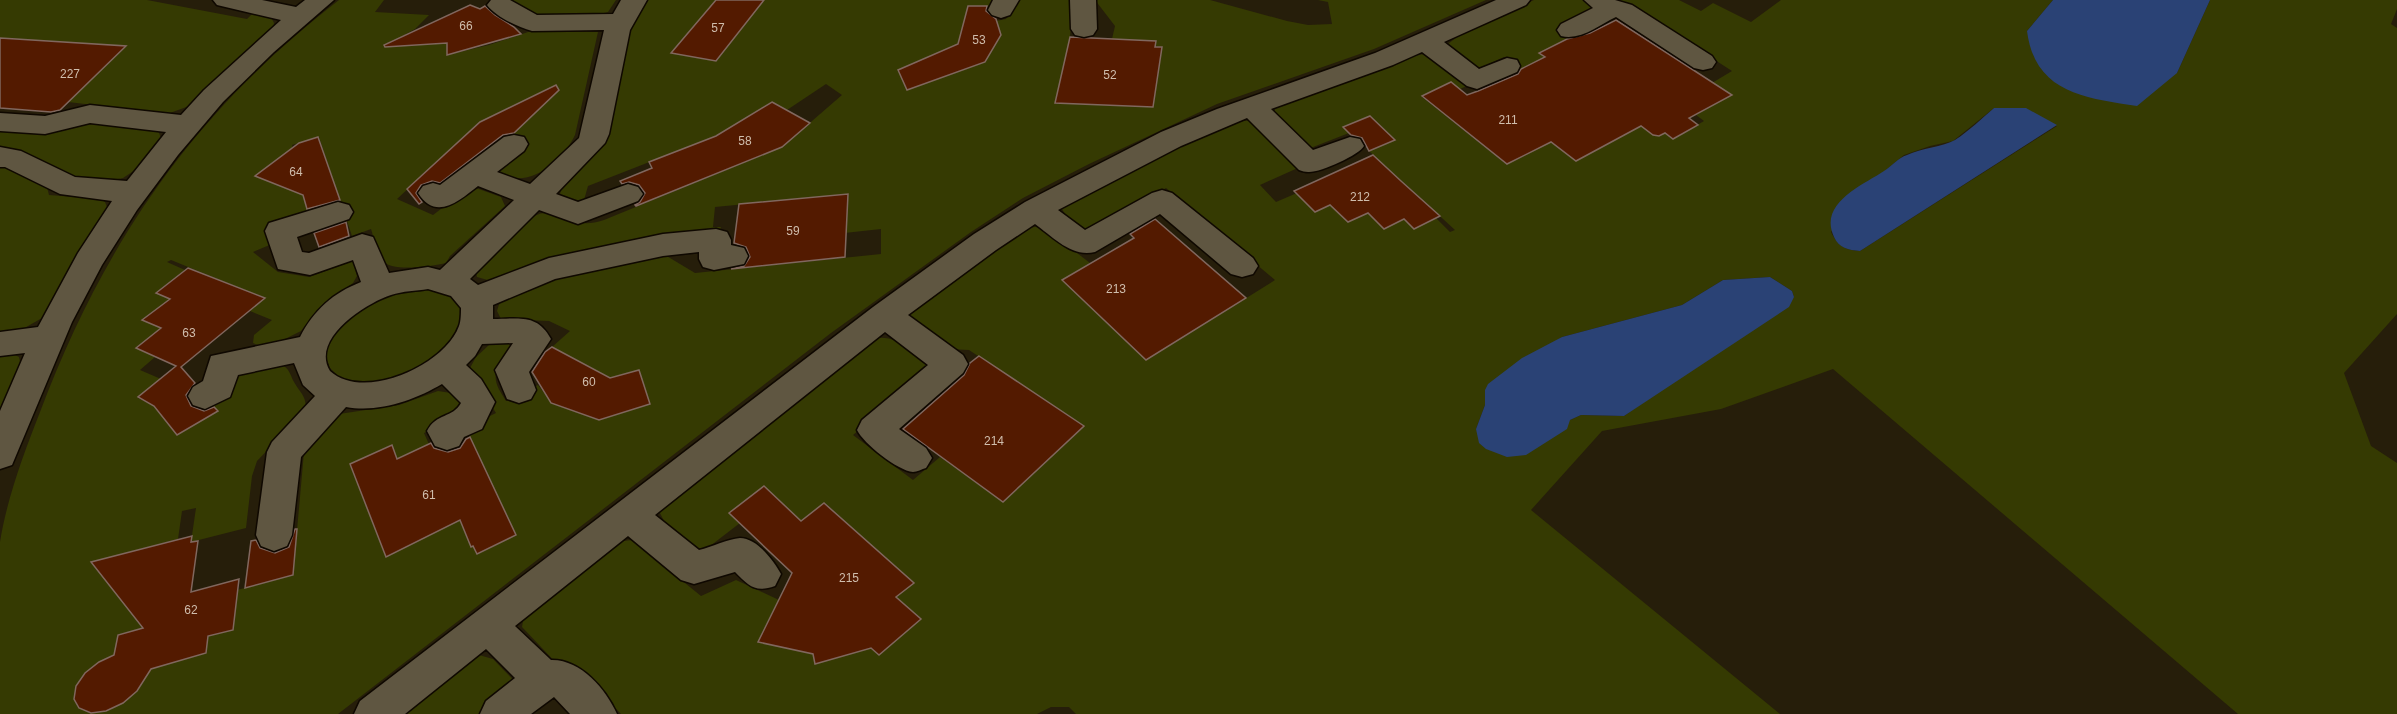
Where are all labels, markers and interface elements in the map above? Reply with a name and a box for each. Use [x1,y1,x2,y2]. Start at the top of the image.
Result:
house number: 66 [459,19,473,33]
house number: 57 [711,21,725,35]
house number: 53 [972,33,986,47]
house number: 227 [60,67,80,81]
house number: 52 [1103,68,1117,82]
house number: 211 [1498,113,1518,127]
house number: 58 [738,134,752,148]
house number: 64 [289,165,303,179]
house number: 212 [1350,190,1370,204]
house number: 59 [786,224,800,238]
house number: 213 [1106,282,1126,296]
house number: 63 [182,326,196,340]
house number: 60 [582,375,596,389]
house number: 214 [984,434,1004,448]
house number: 61 [422,488,436,502]
house number: 215 [839,571,859,585]
house number: 62 [184,603,198,617]

